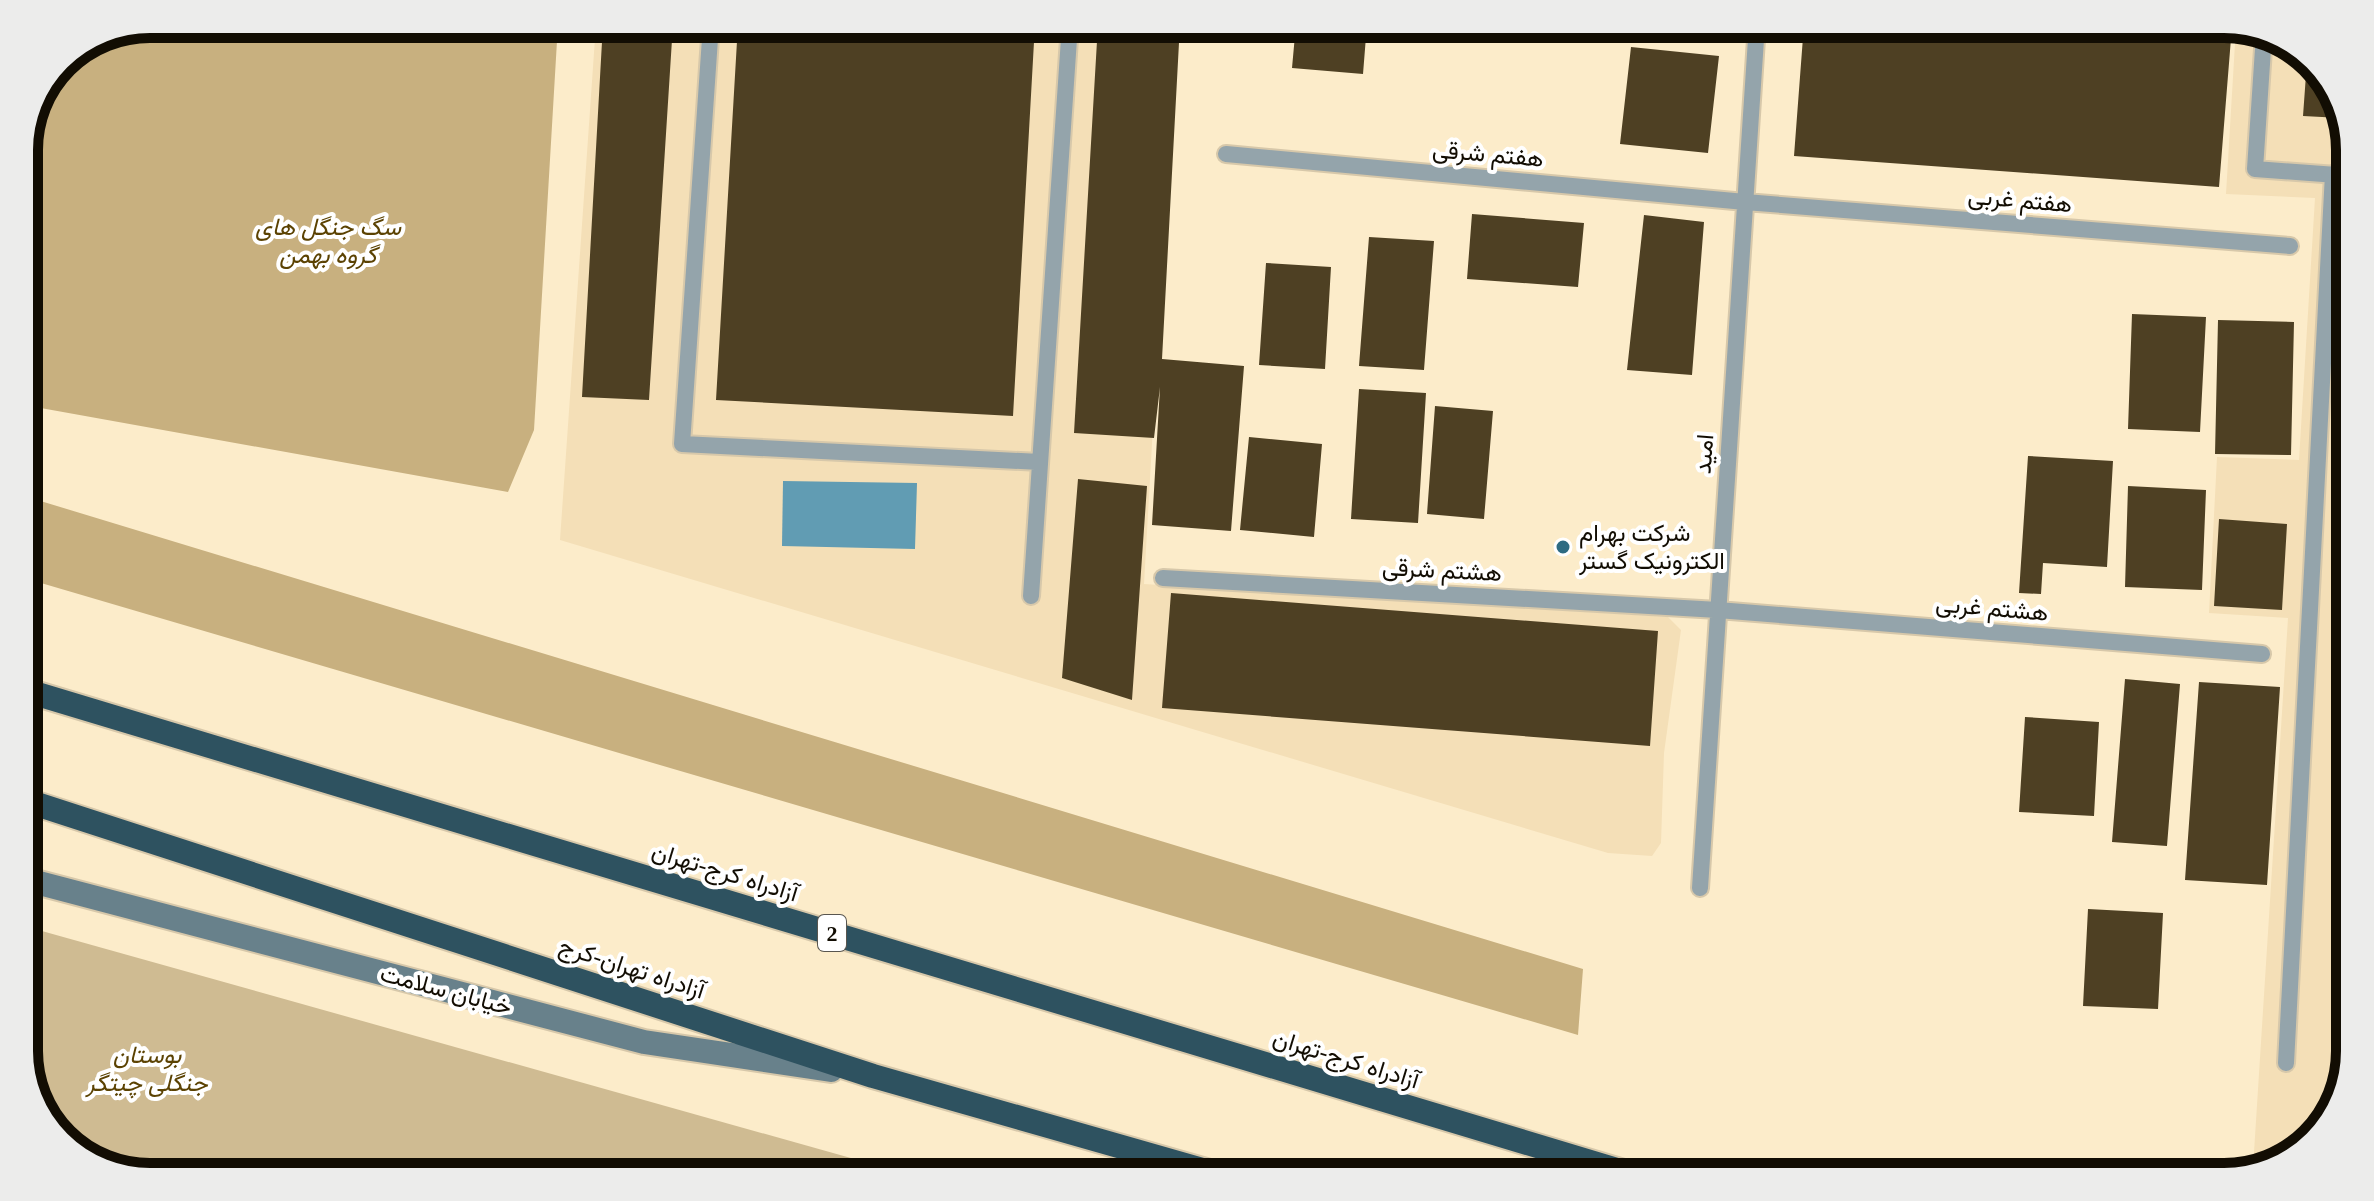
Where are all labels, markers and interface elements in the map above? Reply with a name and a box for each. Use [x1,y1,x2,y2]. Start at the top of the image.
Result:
street label: هفتم شرقی [1431,136,1545,175]
street label: هفتم غربی [1967,182,2073,220]
park label: سگ جنگل های گروه بهمن [255,214,402,270]
street label: امید [1690,433,1719,475]
place label: شرکت بهرام الکترونیک گستر [1578,520,1725,576]
marker: شرکت بهرام الکترونیک گستر [1554,538,1572,556]
street label: هشتم شرقی [1381,554,1503,589]
street label: هشتم غربی [1934,590,2049,629]
street label: آزادراه کرج-تهران [648,837,803,910]
road number: 2 [818,915,846,951]
street label: آزادراه تهران-کرج [555,932,710,1007]
street label: خیابان سلامت [377,960,515,1021]
street label: آزادراه کرج-تهران [1269,1024,1424,1097]
park label: بوستان جنگلی چیتگر [84,1042,208,1099]

